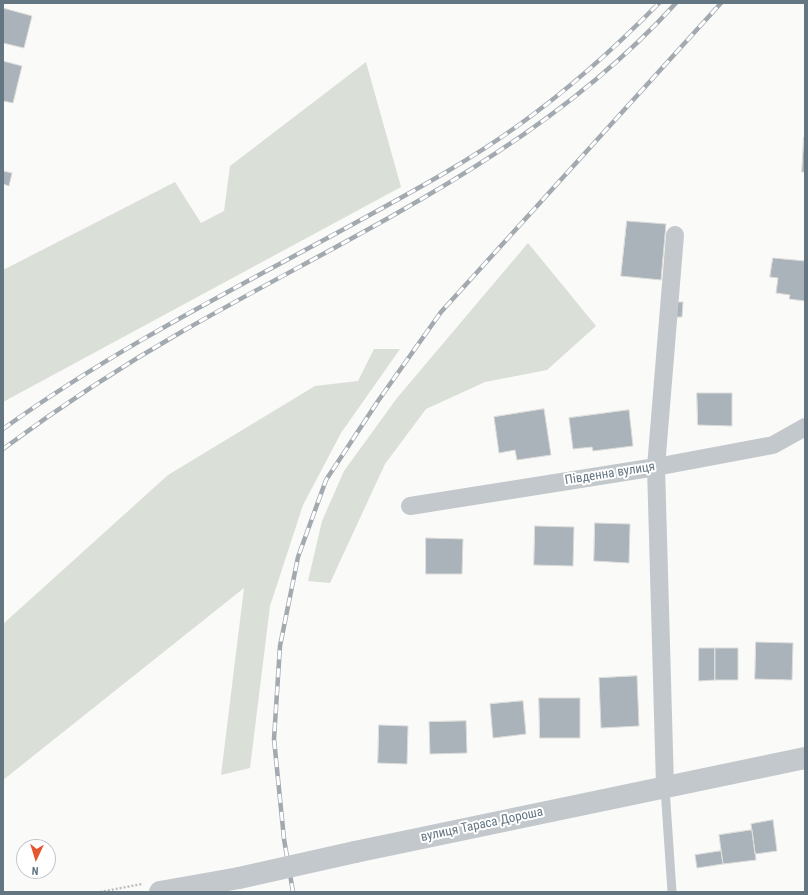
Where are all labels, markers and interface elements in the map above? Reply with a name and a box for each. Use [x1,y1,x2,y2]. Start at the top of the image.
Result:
street label: Південна вулиця [564,459,656,489]
street label: вулиця Тараса Дороша [419,804,545,846]
north arrow [16,839,56,879]
text: N [31,864,39,877]

